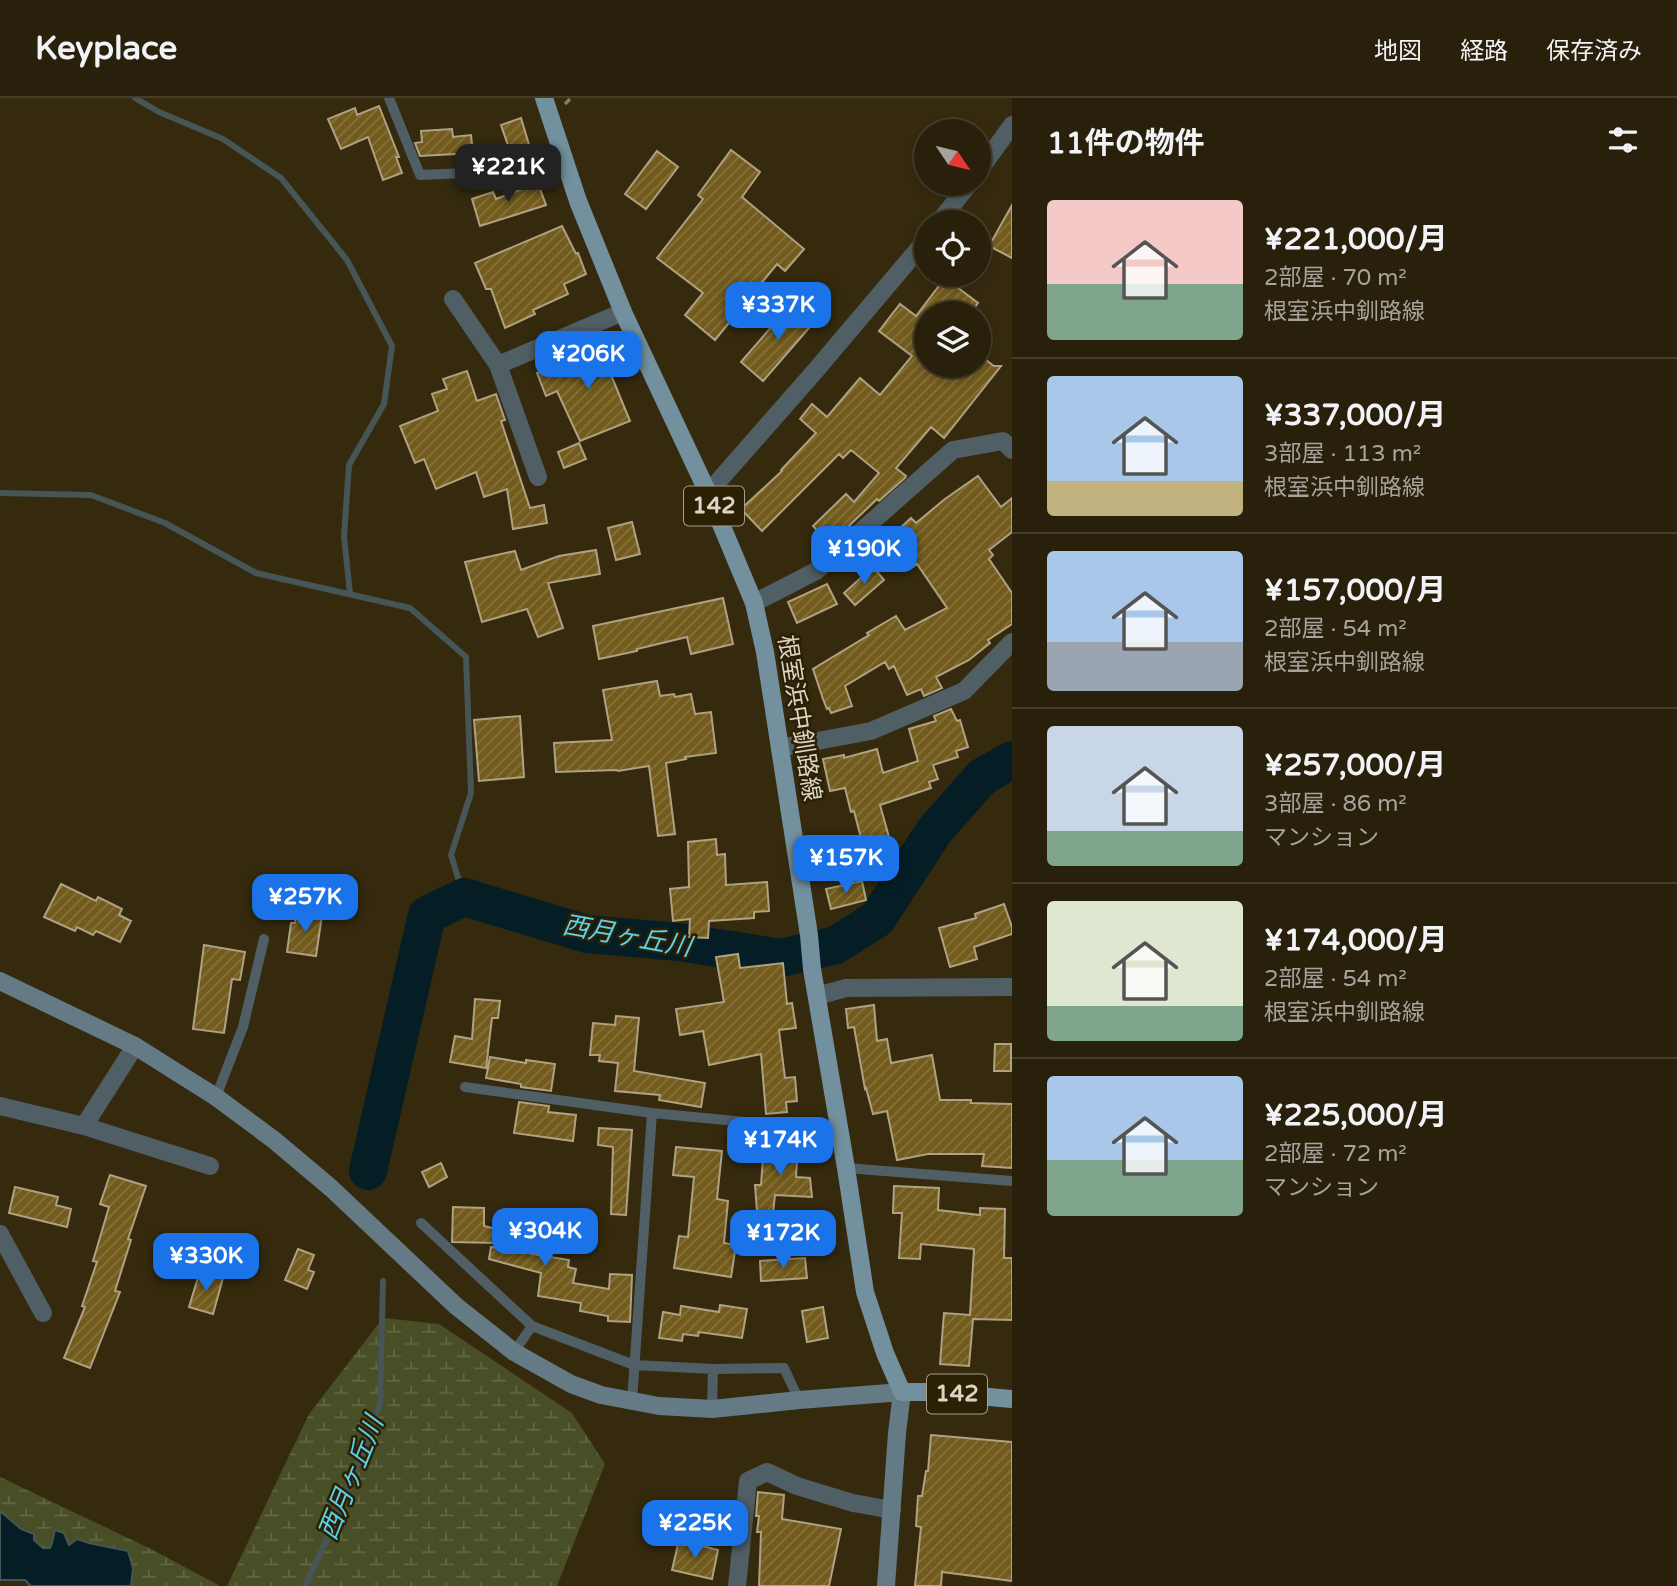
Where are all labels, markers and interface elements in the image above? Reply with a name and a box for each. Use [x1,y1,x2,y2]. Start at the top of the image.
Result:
text: Keyplace [35,29,177,68]
text: 地図 [1374,37,1422,66]
text: 経路 [1460,37,1508,66]
text: 保存済み [1546,37,1642,66]
north arrow [914,119,990,196]
map controls [914,119,991,378]
icon: filters [1604,121,1642,159]
text: 11件の物件 [1047,125,1205,162]
pin: ¥221K [459,144,557,204]
text: ¥221K [471,153,545,181]
button: locate [914,210,991,287]
text: ¥221,000/月 [1264,221,1448,258]
icon: home [1103,228,1187,312]
text: 2部屋 · 70 m² [1264,264,1407,292]
pin: ¥337K [729,282,827,342]
text: ¥337K [741,291,815,319]
text: 根室浜中釧路線 [1264,298,1425,326]
button: layers [914,301,991,378]
pin: ¥206K [539,331,637,391]
text: ¥206K [551,340,625,368]
text: ¥337,000/月 [1264,397,1446,434]
icon: home [1103,404,1187,488]
text: 3部屋 · 113 m² [1264,440,1421,468]
text: 根室浜中釧路線 [1264,474,1425,502]
road number: 142 [684,486,744,526]
pin: ¥190K [815,526,913,586]
text: ¥190K [827,535,901,563]
text: ¥157,000/月 [1264,572,1446,609]
icon: home [1103,579,1187,663]
text: 2部屋 · 54 m² [1264,615,1407,643]
street label: 根室浜中釧路線 [772,633,826,803]
text: 根室浜中釧路線 [1264,649,1425,677]
text: ¥257,000/月 [1264,747,1446,784]
icon: home [1103,754,1187,838]
text: 3部屋 · 86 m² [1264,790,1407,818]
text: マンション [1264,824,1379,852]
pin: ¥157K [797,836,895,895]
text: ¥157K [809,844,883,872]
pin: ¥257K [256,874,354,934]
text: ¥257K [268,883,342,911]
water label: 西月ヶ丘川 [560,909,697,963]
text: ¥174,000/月 [1264,922,1448,959]
icon: home [1103,929,1187,1013]
text: 2部屋 · 54 m² [1264,965,1407,993]
text: 根室浜中釧路線 [1264,999,1425,1027]
text: ¥225,000/月 [1264,1097,1448,1134]
icon: home [1103,1104,1187,1188]
pin: ¥174K [731,1118,829,1177]
text: ¥174K [743,1126,817,1154]
text: 2部屋 · 72 m² [1264,1140,1407,1168]
text: マンション [1264,1174,1379,1202]
pin: ¥304K [496,1208,594,1268]
pin: ¥172K [734,1210,832,1270]
text: ¥304K [508,1217,582,1245]
text: ¥172K [746,1219,820,1247]
pin: ¥330K [157,1234,255,1293]
text: ¥330K [169,1242,243,1270]
road number: 142 [927,1374,987,1414]
water label: 西月ヶ丘川 [312,1409,391,1544]
pin: ¥225K [646,1500,744,1560]
text: ¥225K [658,1509,732,1537]

